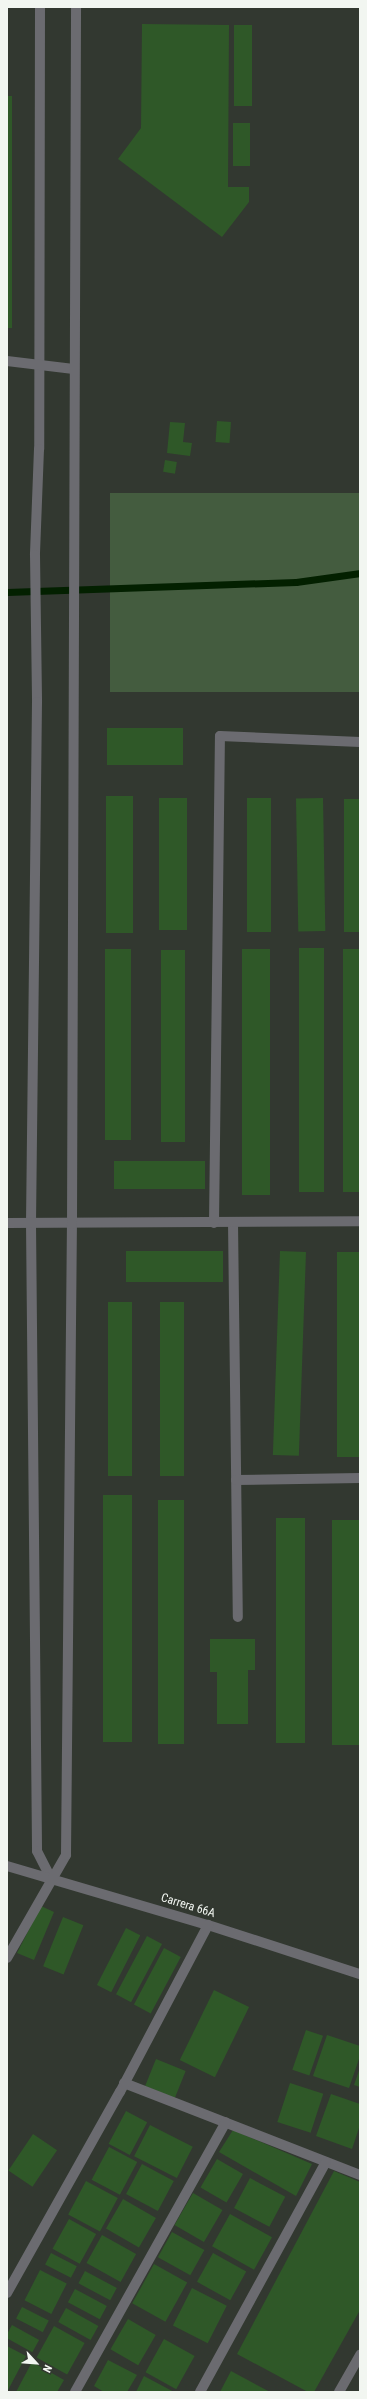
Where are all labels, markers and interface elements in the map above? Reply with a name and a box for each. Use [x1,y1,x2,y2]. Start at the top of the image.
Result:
street label: Carrera 66A [159,1891,217,1921]
north arrow [16,2343,56,2383]
text: N [40,2363,55,2374]

